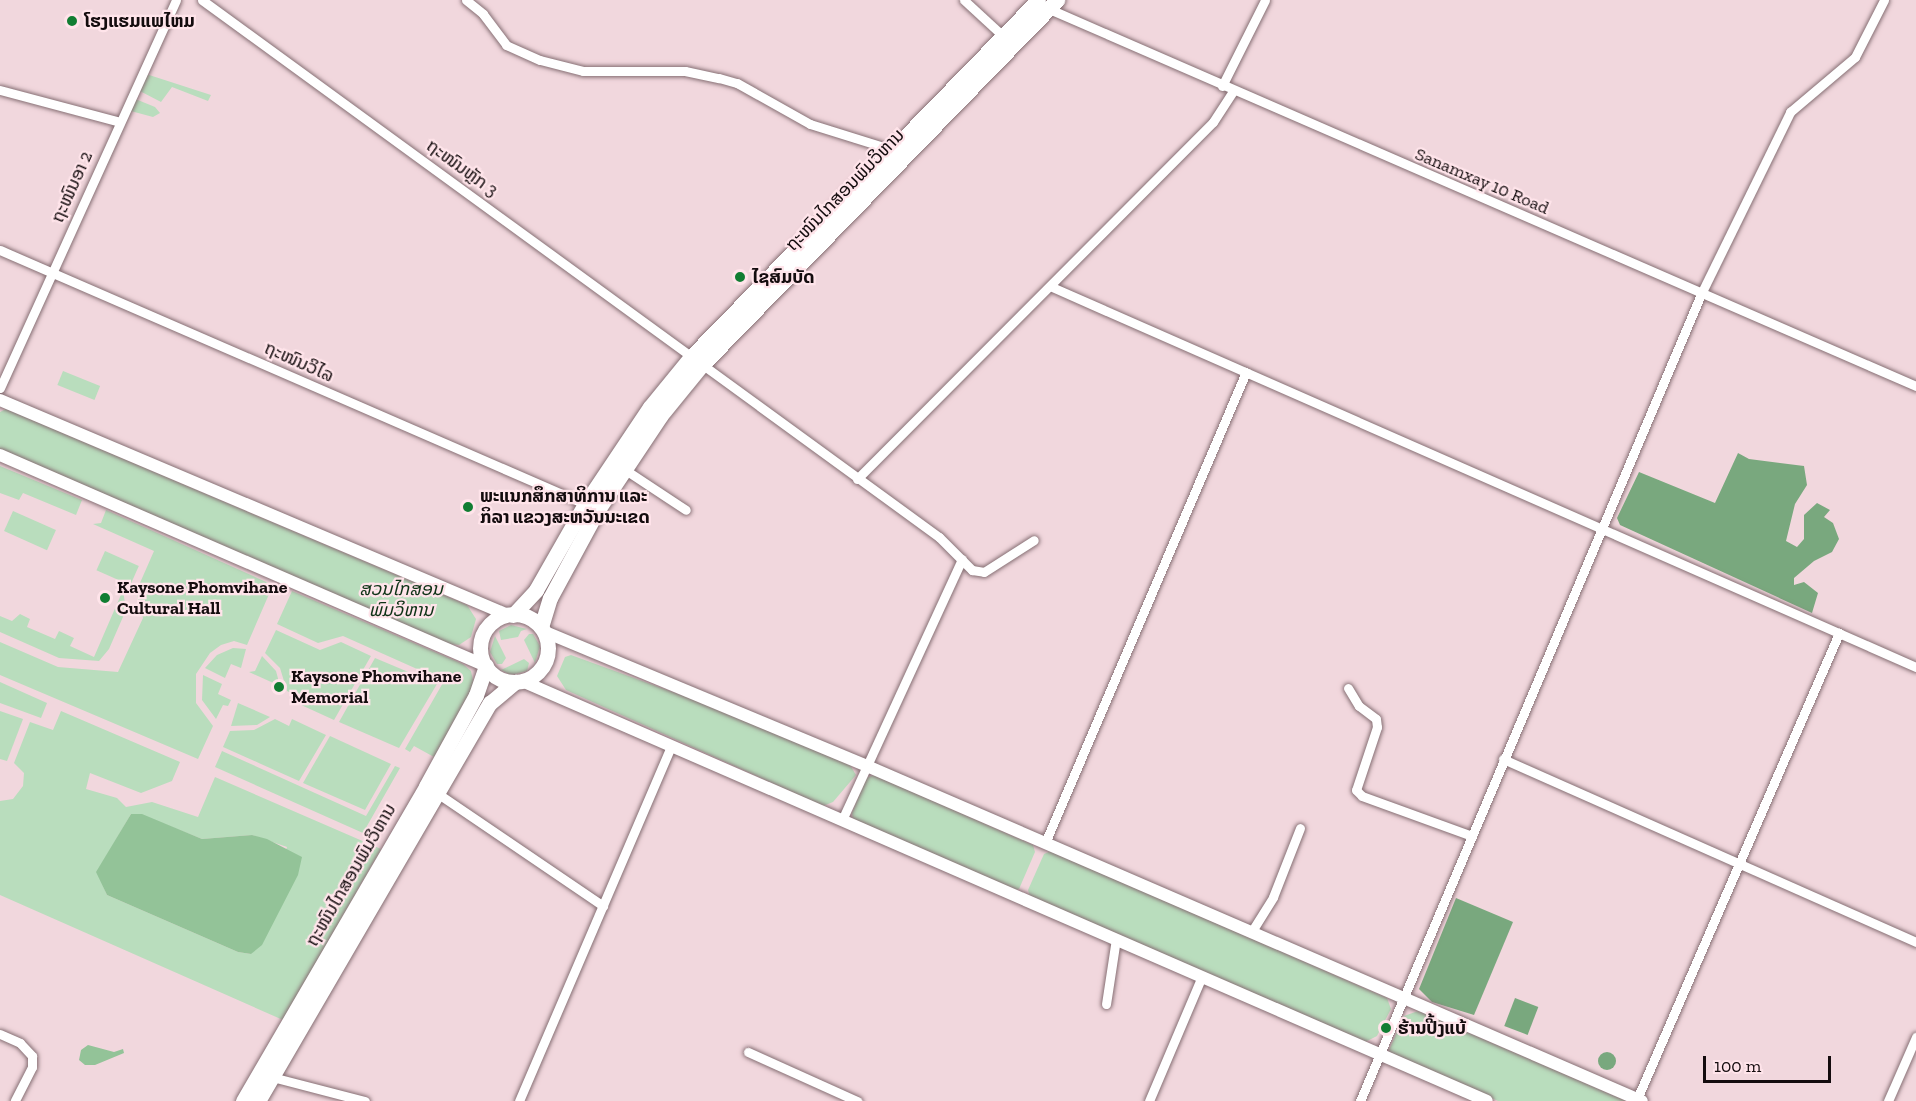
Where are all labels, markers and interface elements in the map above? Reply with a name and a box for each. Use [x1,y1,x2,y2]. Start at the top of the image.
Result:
place label: ໂຮງແຮມແພໄຫມ [84,10,195,32]
marker: ໂຮງແຮມແພໄຫມ [65,14,79,28]
street label: ຖະໜົນໄກສອນພົມວິຫານ [781,124,909,256]
street label: ຖະໜົນຫຼັກ 3 [422,135,502,201]
street label: Sanamxay 10 Road [1412,143,1552,219]
street label: ຖະໜົນອາ 2 [47,148,97,226]
place label: ໄຊສົມບັດ [752,266,814,288]
marker: ໄຊສົມບັດ [733,270,747,284]
street label: ຖະໜົນວິໄລ [261,337,337,387]
place label: ພະແນກສຶກສາທິການ ແລະ ກິລາ ແຂວງສະຫວັນນະເຂດ [480,486,650,528]
marker: ພະແນກສຶກສາທິການ ແລະ ກິລາ ແຂວງສະຫວັນນະເຂດ [461,500,475,514]
place label: Kaysone Phomvihane Cultural Hall [117,577,287,620]
park label: ສວນໄກສອນ ພົມວິຫານ [359,579,443,622]
marker: Kaysone Phomvihane Cultural Hall [98,591,112,605]
place label: Kaysone Phomvihane Memorial [291,666,461,708]
marker: Kaysone Phomvihane Memorial [272,680,286,694]
street label: ຖະໜົນໄກສອນພົມວິຫານ [301,800,401,950]
place label: ຮ້ານປີ້ງແບ້ [1398,1017,1466,1039]
marker: ຮ້ານປີ້ງແບ້ [1379,1021,1393,1035]
scale bar [1706,1044,1834,1082]
text: 100 m [1714,1055,1761,1077]

